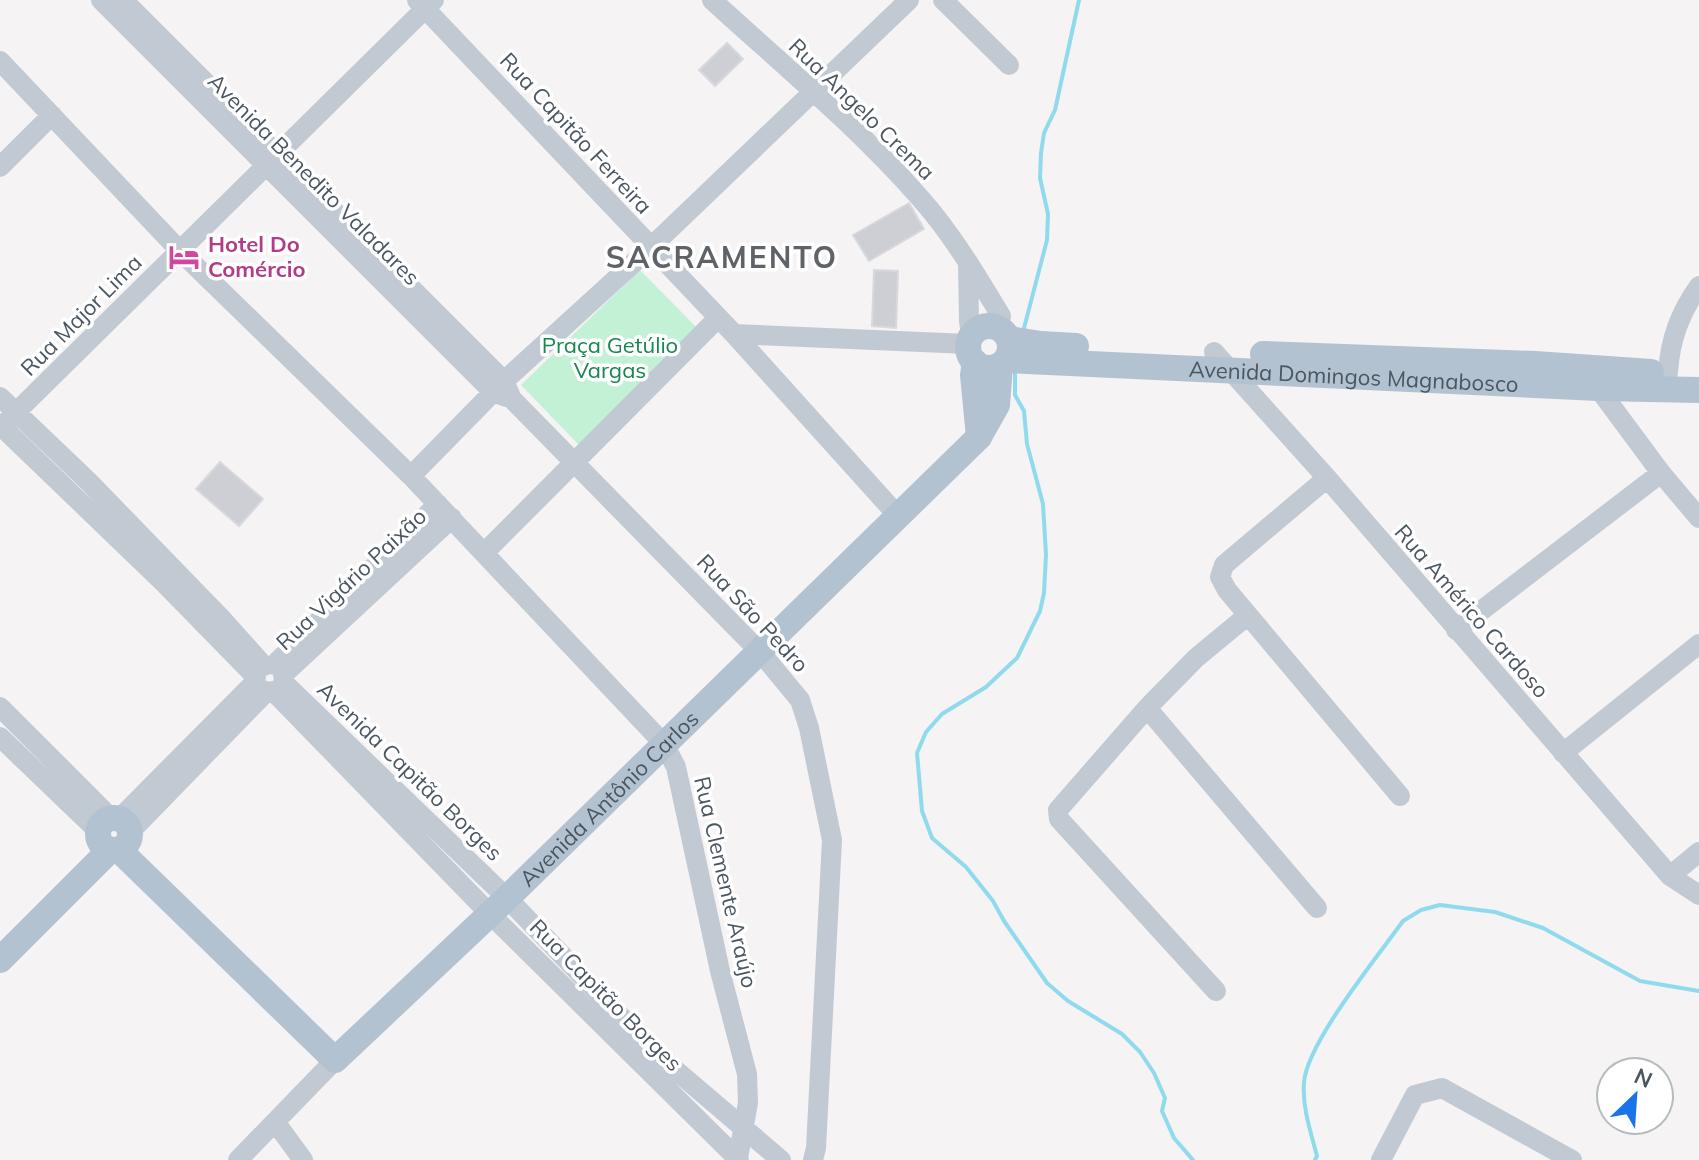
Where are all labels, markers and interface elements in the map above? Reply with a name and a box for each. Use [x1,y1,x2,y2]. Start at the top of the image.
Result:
street label: Rua Angelo Crema [783,32,941,186]
street label: Rua Capitão Ferreira [494,47,658,219]
street label: Avenida Benedito Valadares [202,67,426,291]
place label: Hotel Do Comércio [208,230,305,283]
district label: SACRAMENTO [606,238,838,276]
hotel icon: Hotel Do Comércio [167,240,201,274]
street label: Rua Major Lima [14,248,148,382]
park label: Praça Getúlio Vargas [542,331,678,384]
street label: Avenida Domingos Magnabosco [1188,355,1519,398]
street label: Rua Vigário Paixão [270,502,432,656]
street label: Rua Américo Cardoso [1389,518,1555,704]
street label: Rua São Pedro [691,548,815,678]
street label: Avenida Capitão Borges [312,675,508,867]
street label: Avenida Antônio Carlos [513,705,704,892]
street label: Rua Clemente Araújo [688,773,764,991]
street label: Rua Capitão Borges [524,913,688,1077]
north arrow [1595,1056,1675,1136]
text: N [1630,1062,1657,1094]

